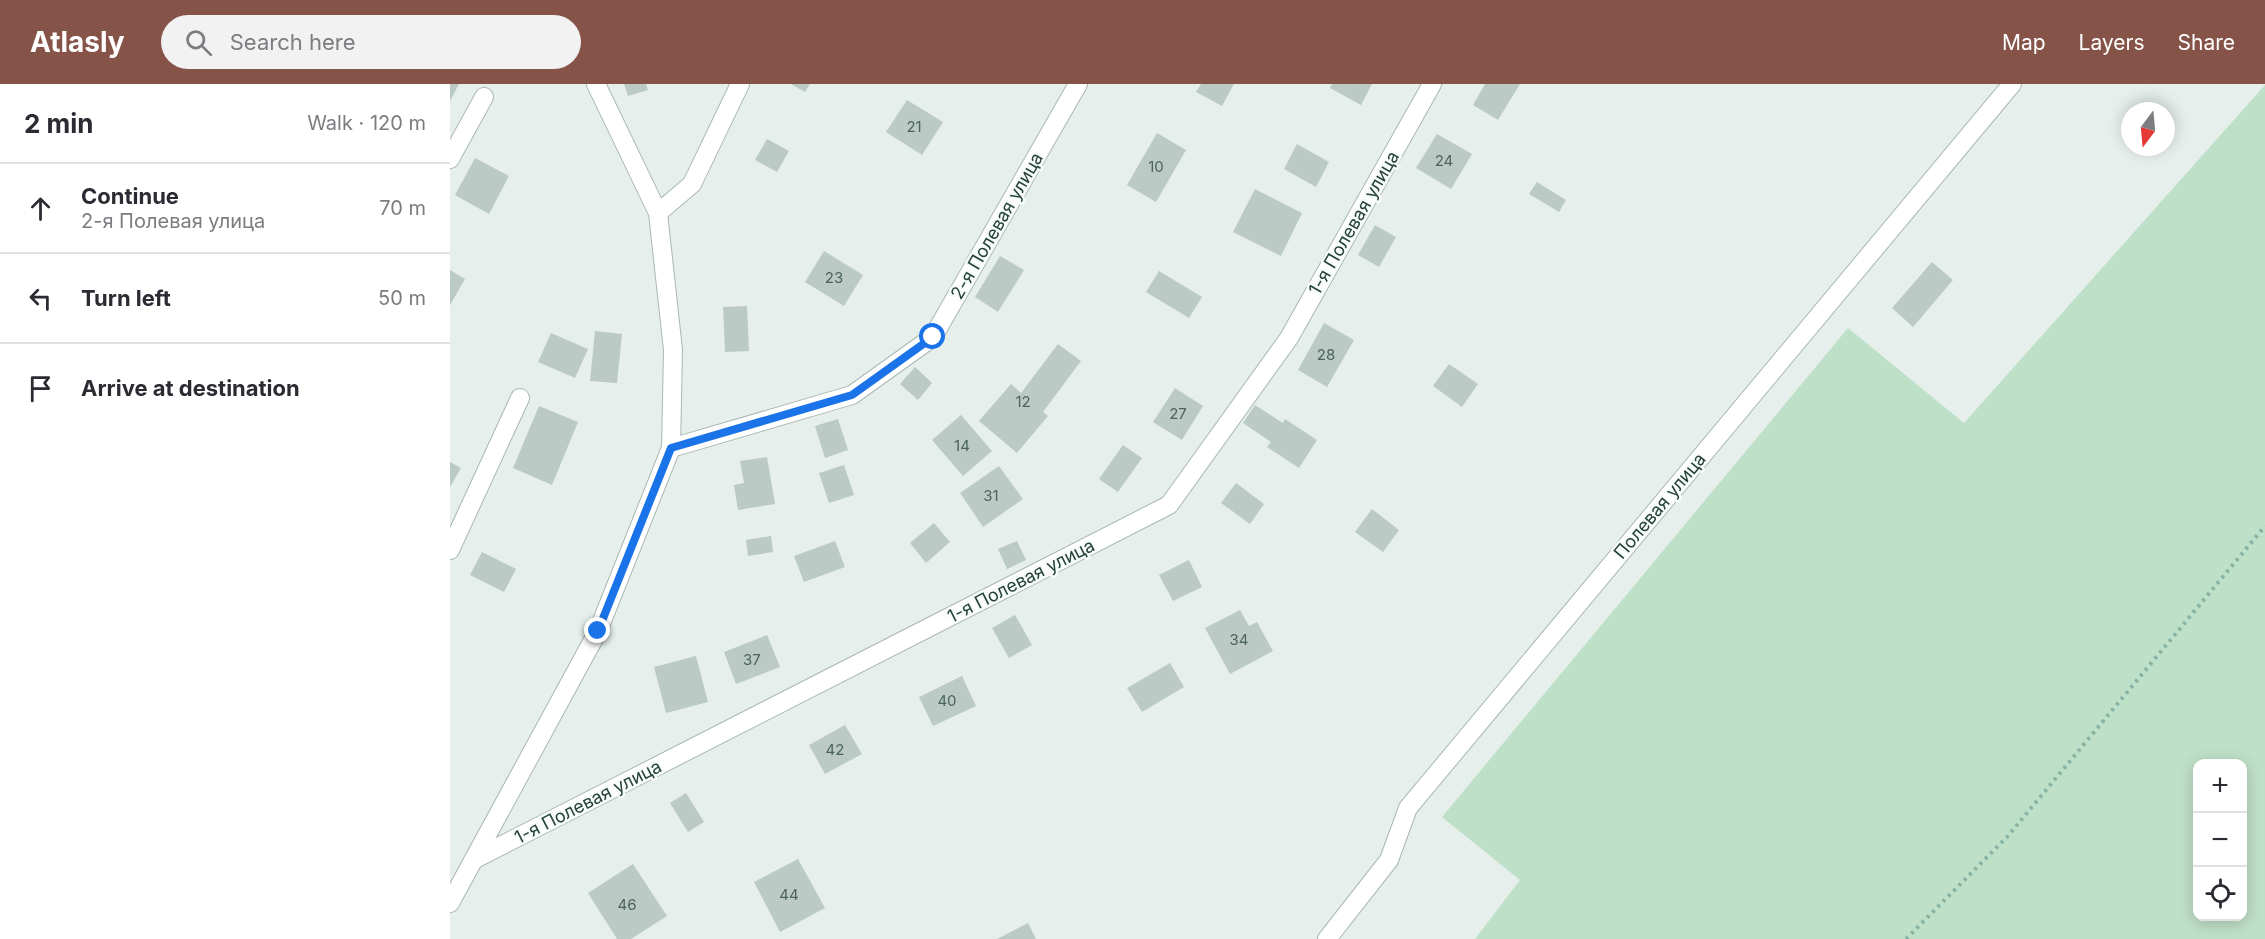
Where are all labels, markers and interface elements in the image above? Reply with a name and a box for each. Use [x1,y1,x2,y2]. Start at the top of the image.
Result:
search box [161,15,581,69]
text: Atlasly [30,25,125,59]
icon: search [182,26,215,59]
text: Search here [230,29,356,55]
text: Map [2002,30,2046,55]
text: Layers [2079,30,2145,55]
text: Share [2178,30,2235,55]
north arrow [2121,102,2175,156]
text: 2 min [24,108,94,139]
text: Walk · 120 m [307,111,426,135]
house number: 21 [906,117,922,136]
street label: 1-я Полевая улица [1304,147,1403,298]
street label: 2-я Полевая улица [946,149,1047,303]
house number: 24 [1435,151,1453,170]
house number: 10 [1148,157,1164,176]
text: Continue [81,183,179,209]
icon: ahead [24,192,57,225]
text: 70 m [379,196,426,220]
text: 2-я Полевая улица [81,209,265,233]
house number: 23 [825,268,843,287]
icon: left [24,282,57,315]
text: Turn left [81,285,171,311]
text: 50 m [378,286,426,310]
route start [919,323,945,349]
house number: 28 [1317,345,1335,364]
icon: arrive [24,372,57,405]
text: Arrive at destination [81,375,300,401]
house number: 12 [1015,392,1031,411]
house number: 27 [1169,404,1187,423]
house number: 14 [954,436,970,455]
street label: Полевая улица [1609,449,1710,563]
house number: 31 [983,486,999,505]
street label: 1-я Полевая улица [944,534,1098,627]
route end [584,617,610,643]
house number: 34 [1230,630,1248,649]
house number: 37 [743,650,761,669]
house number: 40 [937,691,957,710]
house number: 42 [826,740,844,759]
street label: 1-я Полевая улица [511,755,665,848]
map controls [2193,759,2247,921]
button: + [2193,759,2247,813]
button: − [2193,813,2247,867]
button: locate [2193,867,2247,921]
house number: 44 [779,885,799,904]
house number: 46 [618,895,637,914]

